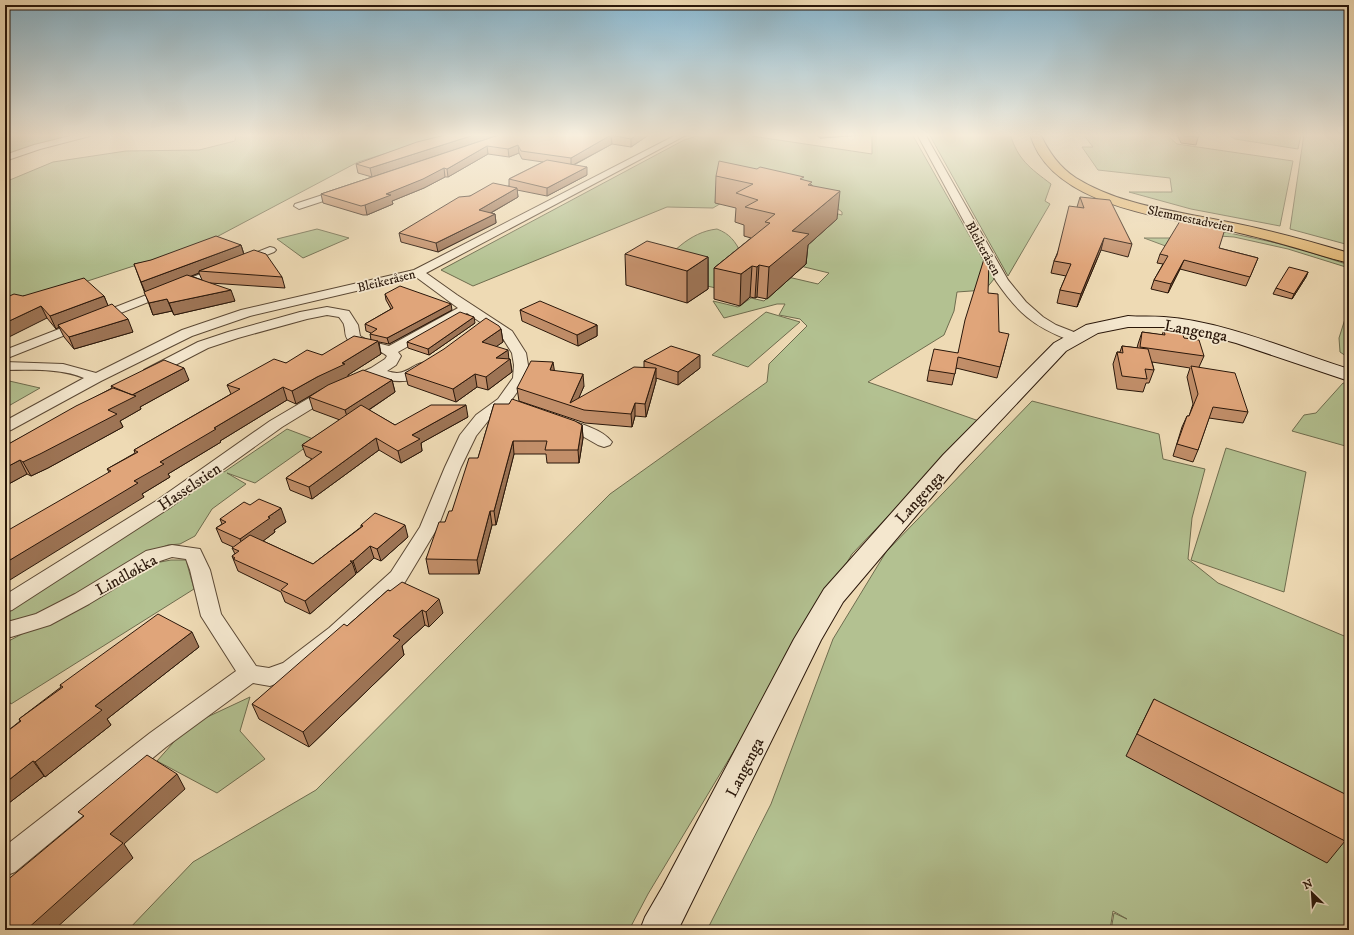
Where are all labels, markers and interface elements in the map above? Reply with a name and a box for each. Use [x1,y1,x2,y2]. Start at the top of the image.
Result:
street label: Slemmestadveien [1146,202,1236,236]
street label: Bleikeråsen [962,219,1005,278]
street label: Bleikeråsen [356,266,417,296]
street label: Langenga [1163,316,1229,346]
street label: Hasselstien [154,458,225,515]
street label: Langenga [891,467,949,528]
street label: Lindløkka [92,550,161,600]
street label: Langenga [721,734,768,801]
north arrow [1292,873,1332,913]
text: N [1301,877,1315,893]

